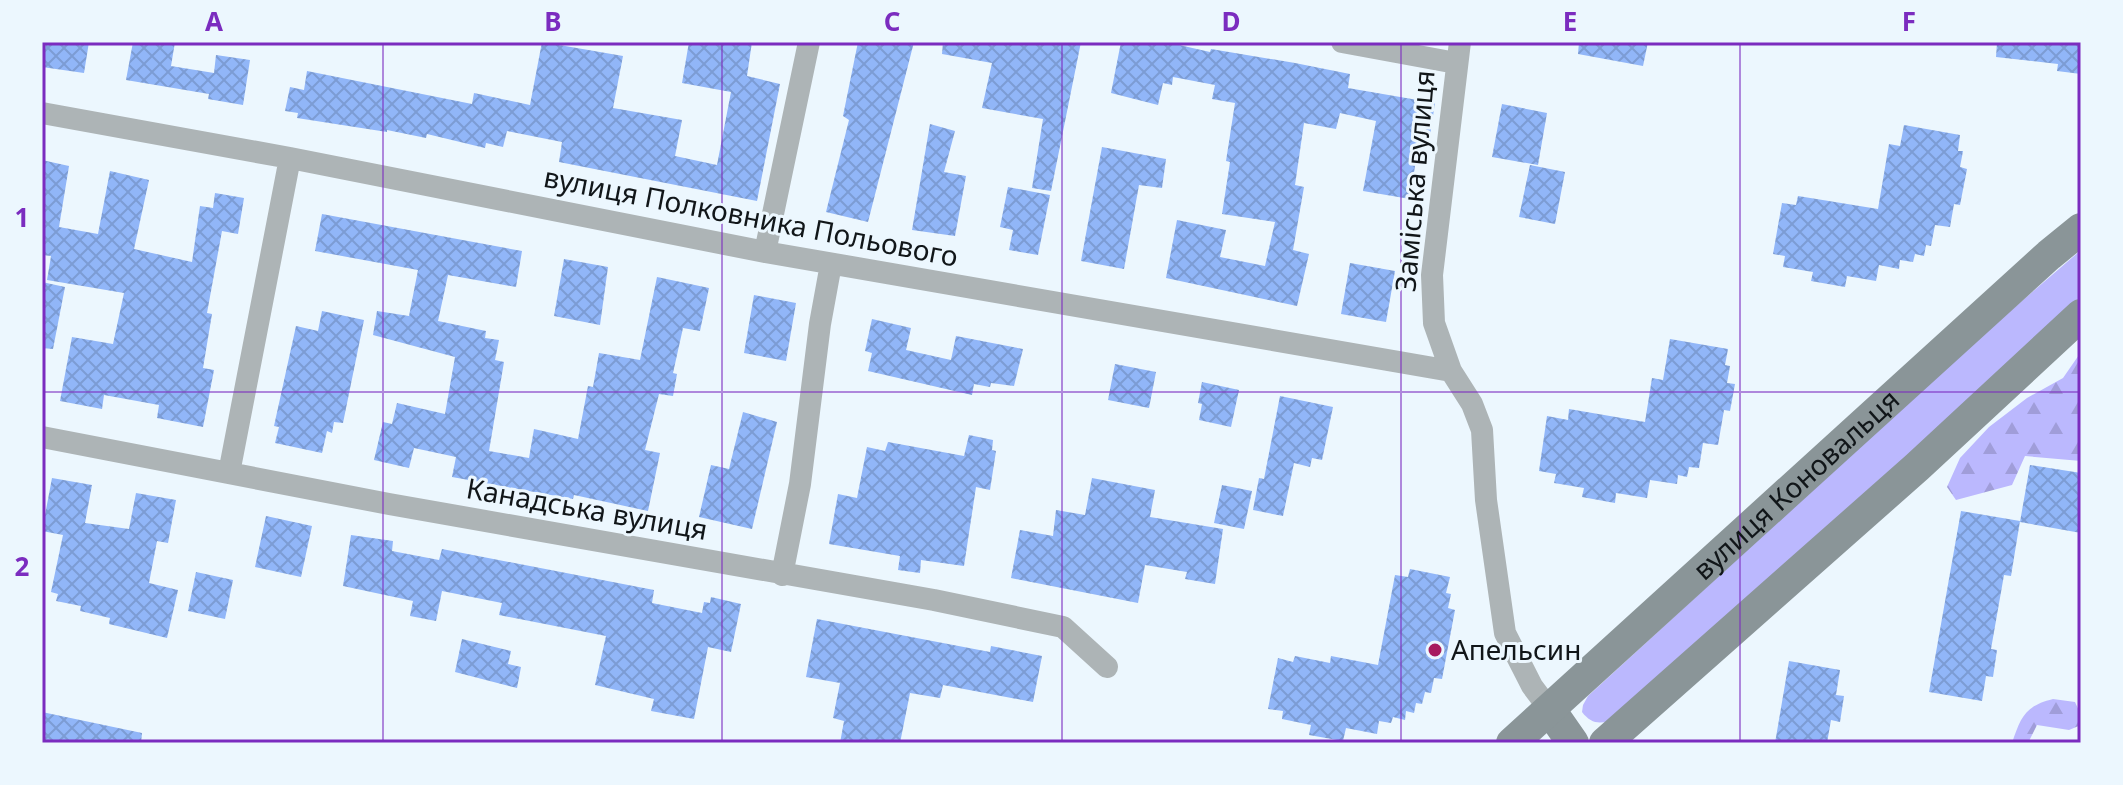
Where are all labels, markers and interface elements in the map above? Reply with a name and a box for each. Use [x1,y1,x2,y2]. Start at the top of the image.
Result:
text: A [205,3,223,39]
text: B [544,3,562,39]
text: C [884,3,900,39]
text: D [1221,3,1241,39]
text: E [1563,3,1577,39]
text: F [1902,3,1916,39]
street label: Заміська вулиця [1385,69,1443,293]
street label: вулиця Полковника Польового [541,157,962,275]
text: 1 [15,199,29,235]
street label: вулиця Коновальця [1684,380,1907,588]
street label: Канадська вулиця [464,468,711,548]
text: 2 [15,548,30,584]
place label: Апельсин [1451,630,1581,668]
marker: Апельсин [1426,641,1444,659]

